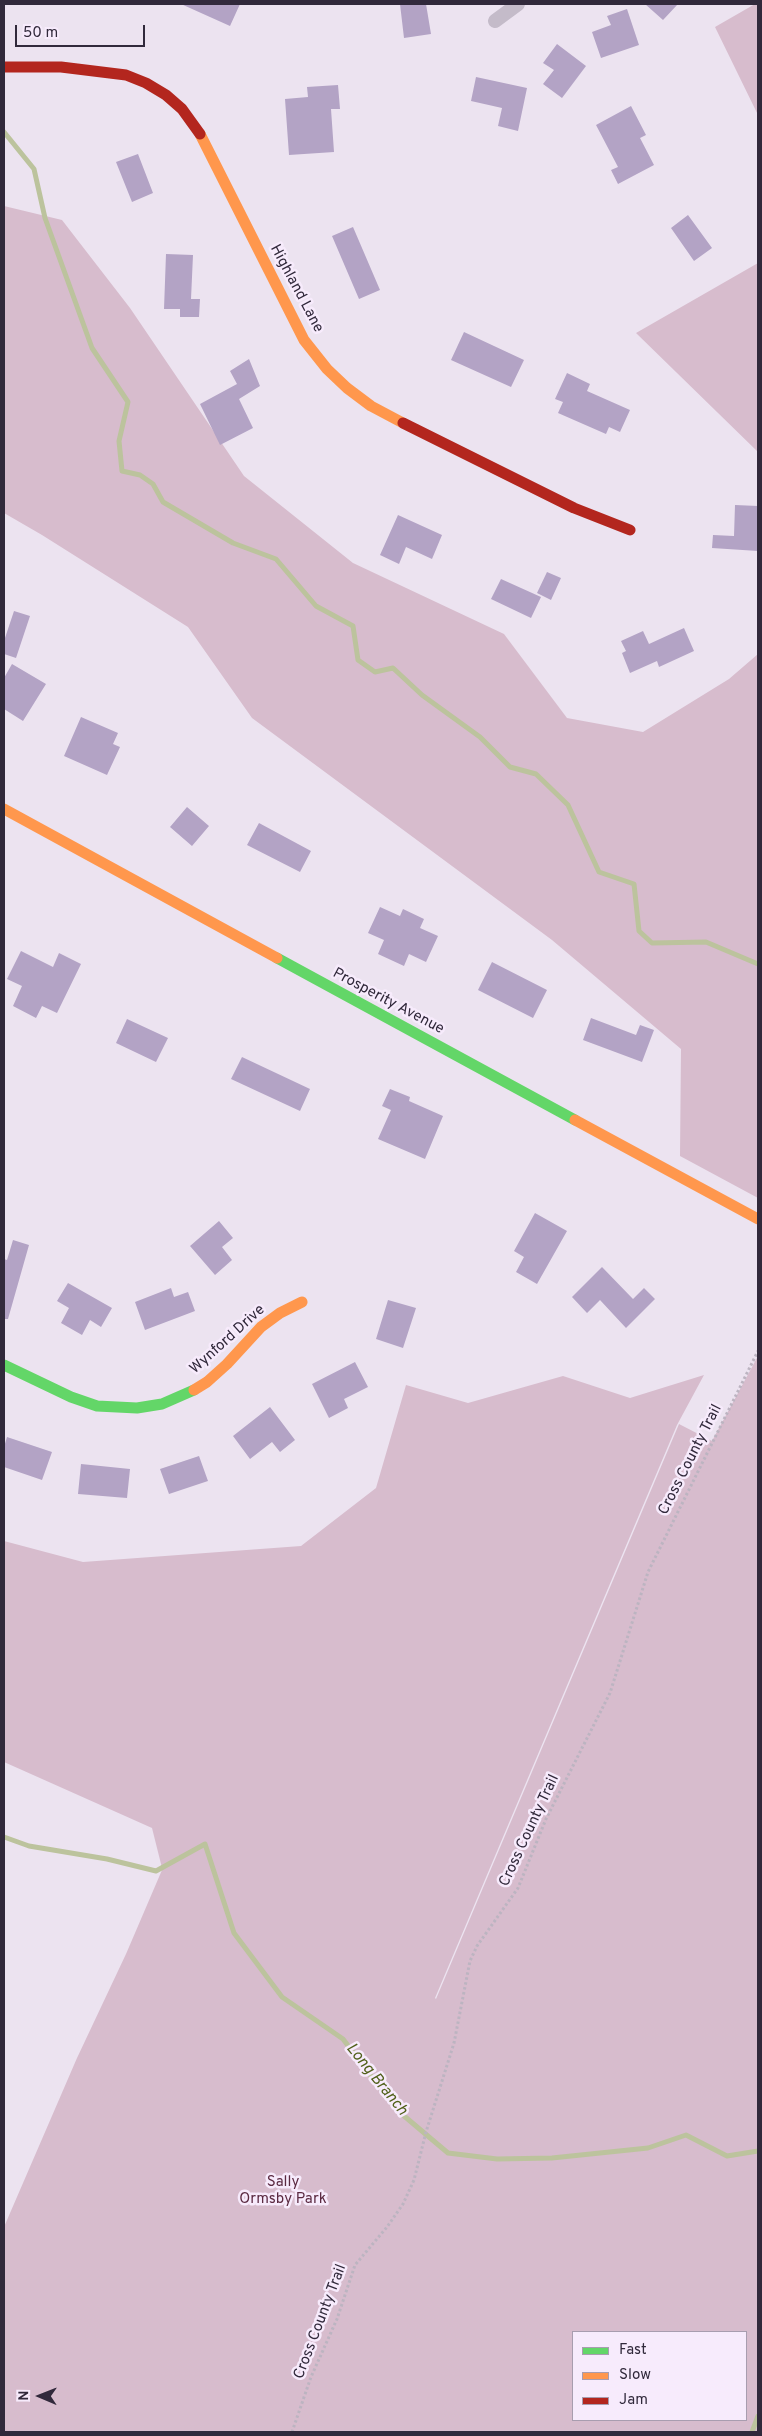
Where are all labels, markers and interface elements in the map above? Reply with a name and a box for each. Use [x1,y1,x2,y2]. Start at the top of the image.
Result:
scale bar [18,15,148,47]
text: 50 m [23,24,58,43]
street label: Highland Lane [265,242,327,336]
street label: Prosperity Avenue [329,965,447,1039]
street label: Wynford Drive [187,1302,269,1378]
street label: Cross County Trail [655,1402,727,1518]
street label: Cross County Trail [496,1772,564,1890]
water label: Long Branch [341,2040,411,2120]
park label: Sally Ormsby Park [239,2174,327,2209]
street label: Cross County Trail [291,2262,351,2382]
legend [572,2331,747,2421]
text: Fast [619,2341,647,2360]
text: Slow [619,2366,651,2385]
north arrow [15,2371,65,2421]
text: N [16,2391,33,2401]
text: Jam [619,2391,648,2410]

